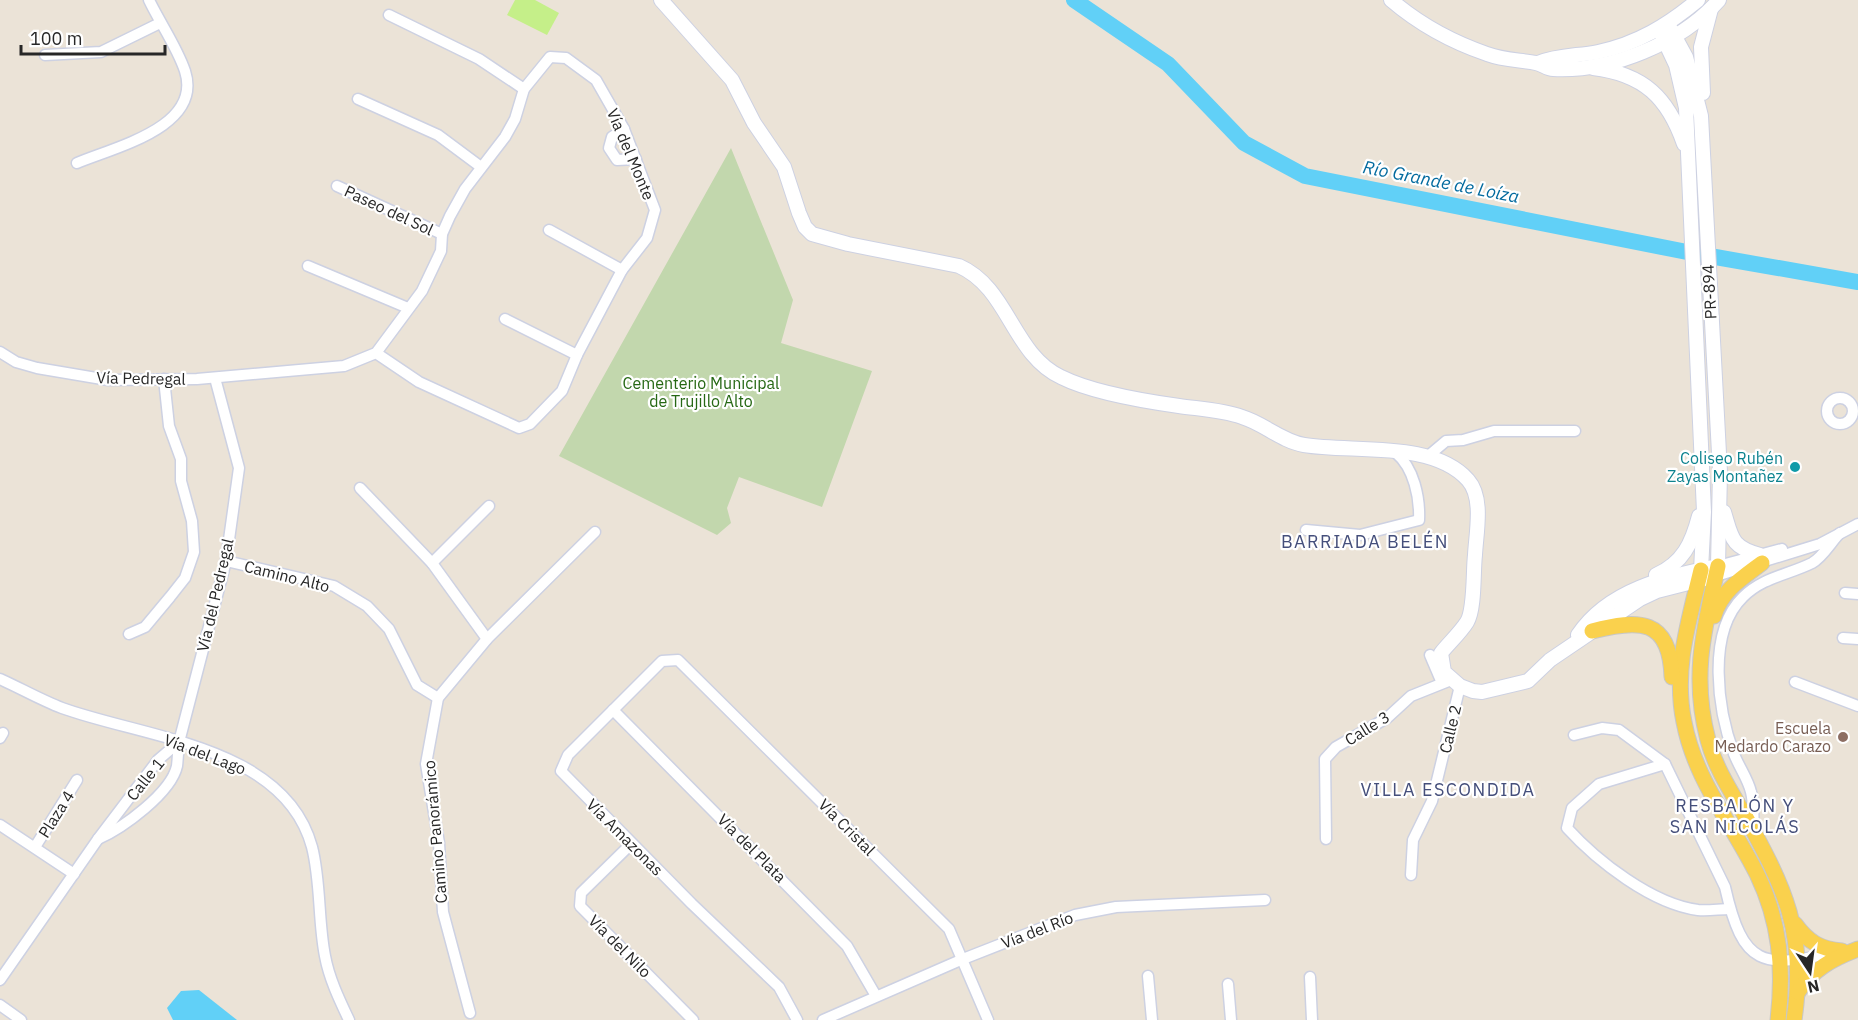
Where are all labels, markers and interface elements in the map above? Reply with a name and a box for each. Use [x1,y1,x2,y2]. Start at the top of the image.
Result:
scale bar [21,18,165,56]
text: 100 m [30,27,82,50]
street label: Vía del Monte [603,105,659,203]
water label: Río Grande de Loíza [1361,155,1521,208]
street label: Paseo del Sol [341,181,437,239]
street label: PR-894 [1698,264,1720,320]
street label: Vía Pedregal [96,367,186,389]
park label: Cementerio Municipal de Trujillo Alto [623,373,779,411]
place label: Coliseo Rubén Zayas Montañez [1667,448,1783,486]
marker: Coliseo Rubén Zayas Montañez [1788,460,1802,474]
district label: BARRIADA BELÉN [1281,530,1449,553]
street label: Vía del Pedregal [192,536,238,654]
street label: Camino Alto [242,556,332,596]
street label: Calle 2 [1435,703,1465,755]
street label: Calle 3 [1341,706,1393,750]
place label: Escuela Medardo Carazo [1715,718,1831,756]
street label: Vía del Lago [161,729,249,779]
marker: Escuela Medardo Carazo [1836,730,1850,744]
street label: Calle 1 [122,754,168,804]
street label: Camino Panorámico [419,760,451,904]
district label: VILLA ESCONDIDA [1361,778,1535,801]
street label: Plaza 4 [34,787,78,841]
street label: Vía Amazonas [582,794,668,880]
street label: Vía Cristal [814,794,880,860]
district label: RESBALÓN Y SAN NICOLÁS [1670,794,1800,838]
street label: Vía del Plata [713,809,791,887]
street label: Vía del Río [998,907,1076,953]
street label: Vía del Nilo [584,910,656,982]
north arrow [1780,942,1840,1002]
text: N [1805,976,1821,998]

